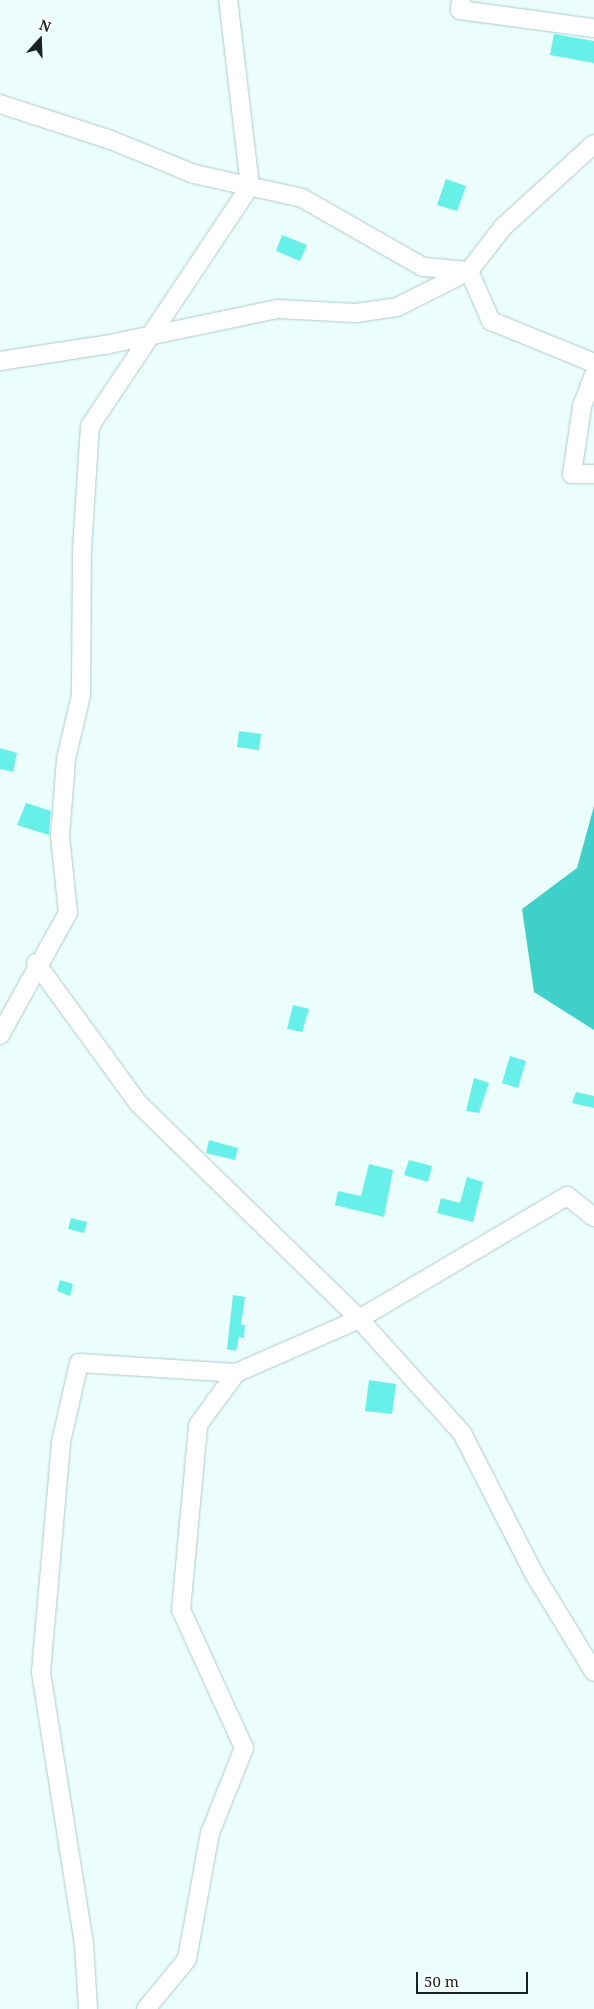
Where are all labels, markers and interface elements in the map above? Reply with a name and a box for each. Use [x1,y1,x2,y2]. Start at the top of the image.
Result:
north arrow [15,15,65,65]
text: N [37,15,54,36]
scale bar [419,1962,532,1994]
text: 50 m [424,1971,459,1991]

